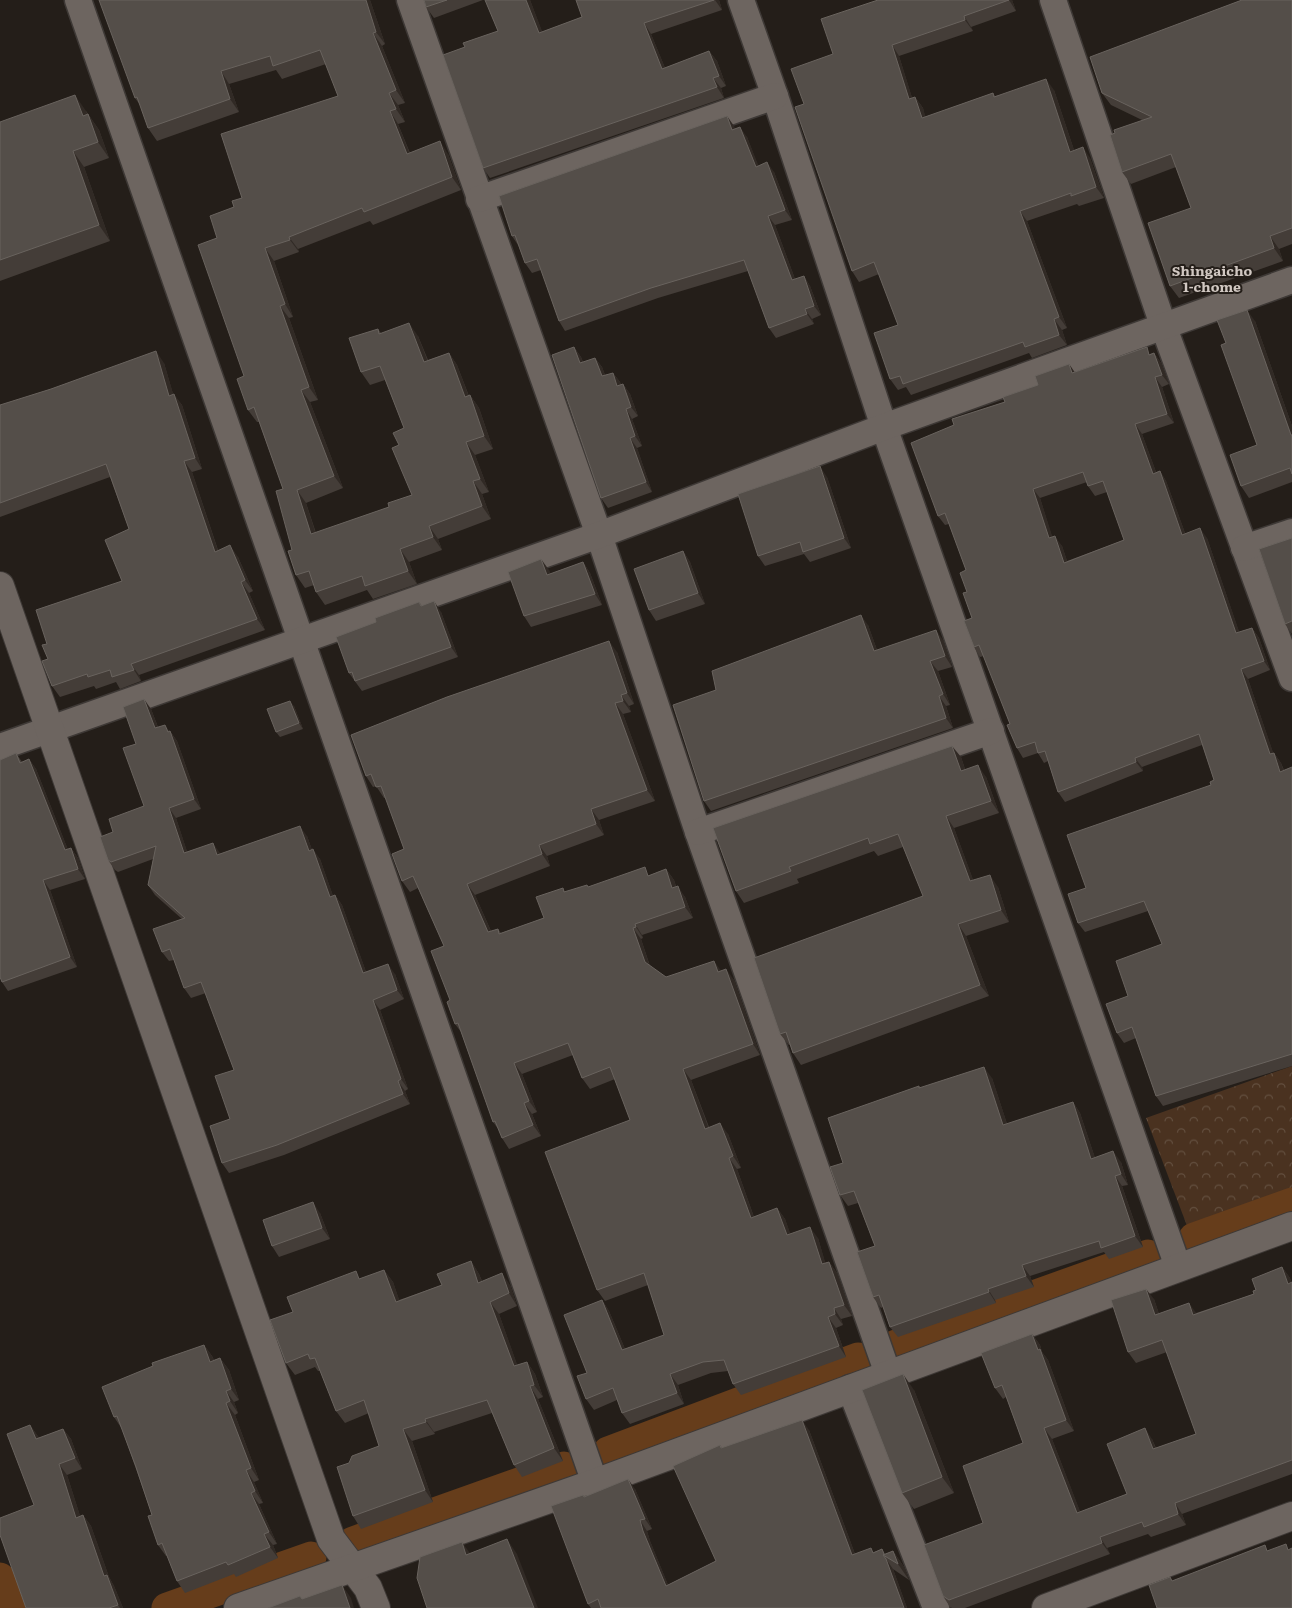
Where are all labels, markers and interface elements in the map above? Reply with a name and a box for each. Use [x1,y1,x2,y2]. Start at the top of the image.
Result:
district label: Shingaicho 1-chome [1172,260,1253,296]

